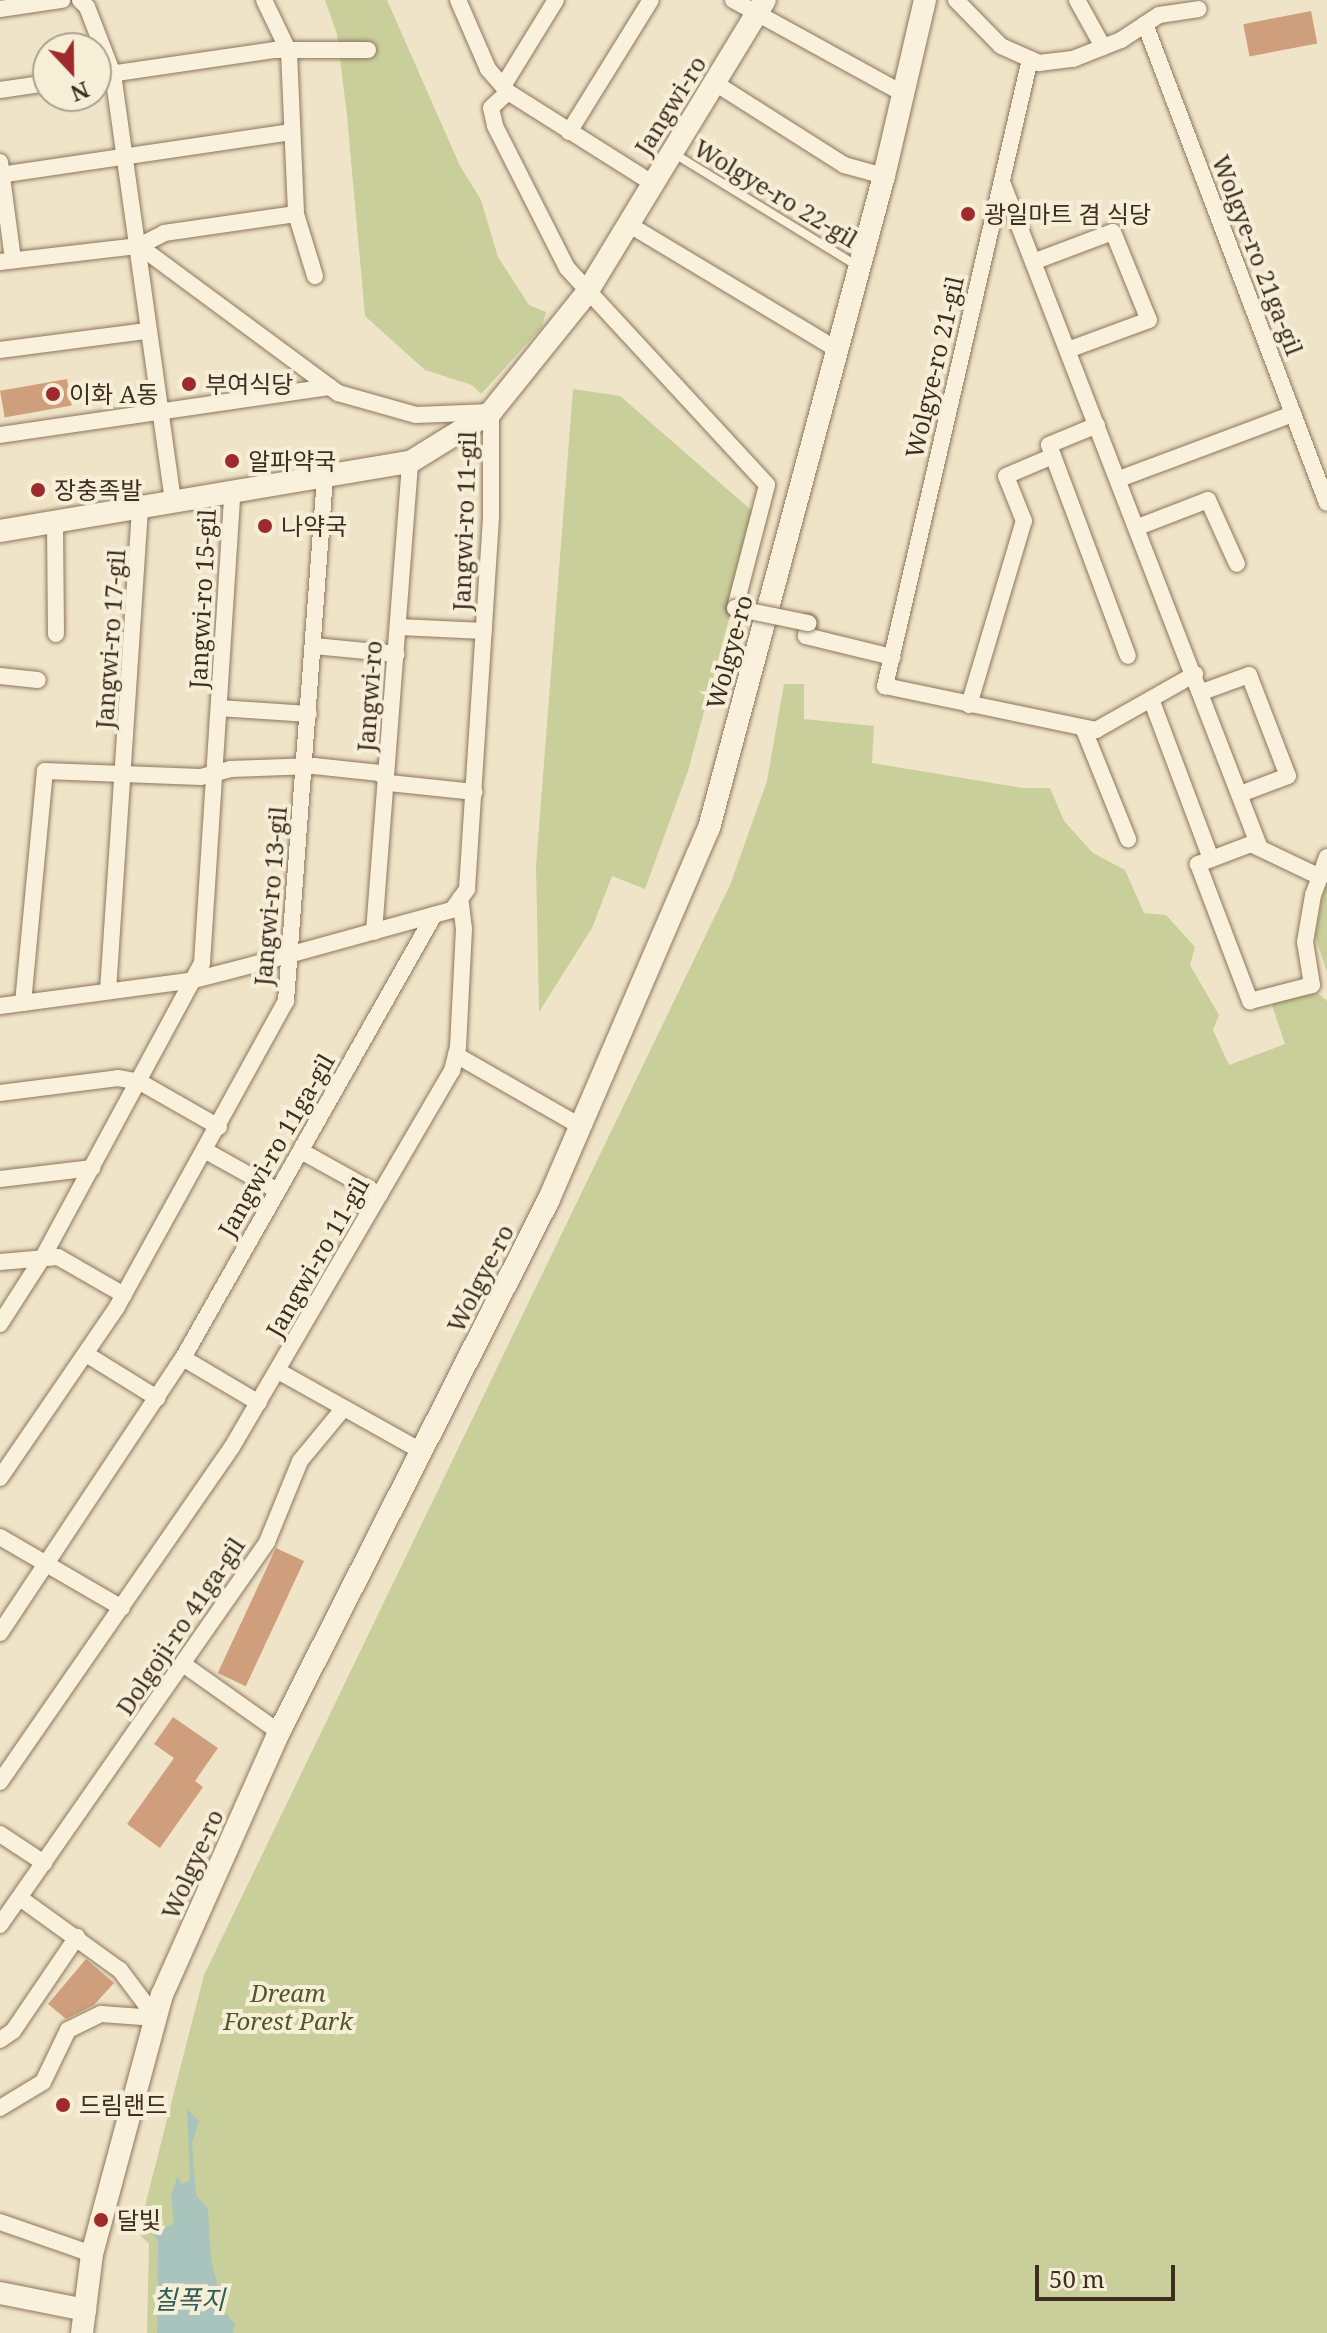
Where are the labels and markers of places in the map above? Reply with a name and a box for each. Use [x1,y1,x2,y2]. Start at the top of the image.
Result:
place label: 광일마트 겸 식당 [984,200,1151,228]
marker: 광일마트 겸 식당 [959,205,977,223]
place label: 부여식당 [205,370,293,398]
marker: 부여식당 [180,375,198,393]
place label: 이화 A동 [69,380,158,408]
marker: 이화 A동 [44,385,62,403]
place label: 알파약국 [248,447,336,475]
marker: 알파약국 [223,452,241,470]
place label: 장충족발 [54,476,142,504]
marker: 장충족발 [29,481,47,499]
place label: 나약국 [281,512,347,540]
marker: 나약국 [256,517,274,535]
place label: 드림랜드 [79,2091,167,2119]
marker: 드림랜드 [54,2096,72,2114]
place label: 달빛 [117,2206,161,2234]
marker: 달빛 [92,2211,110,2229]

